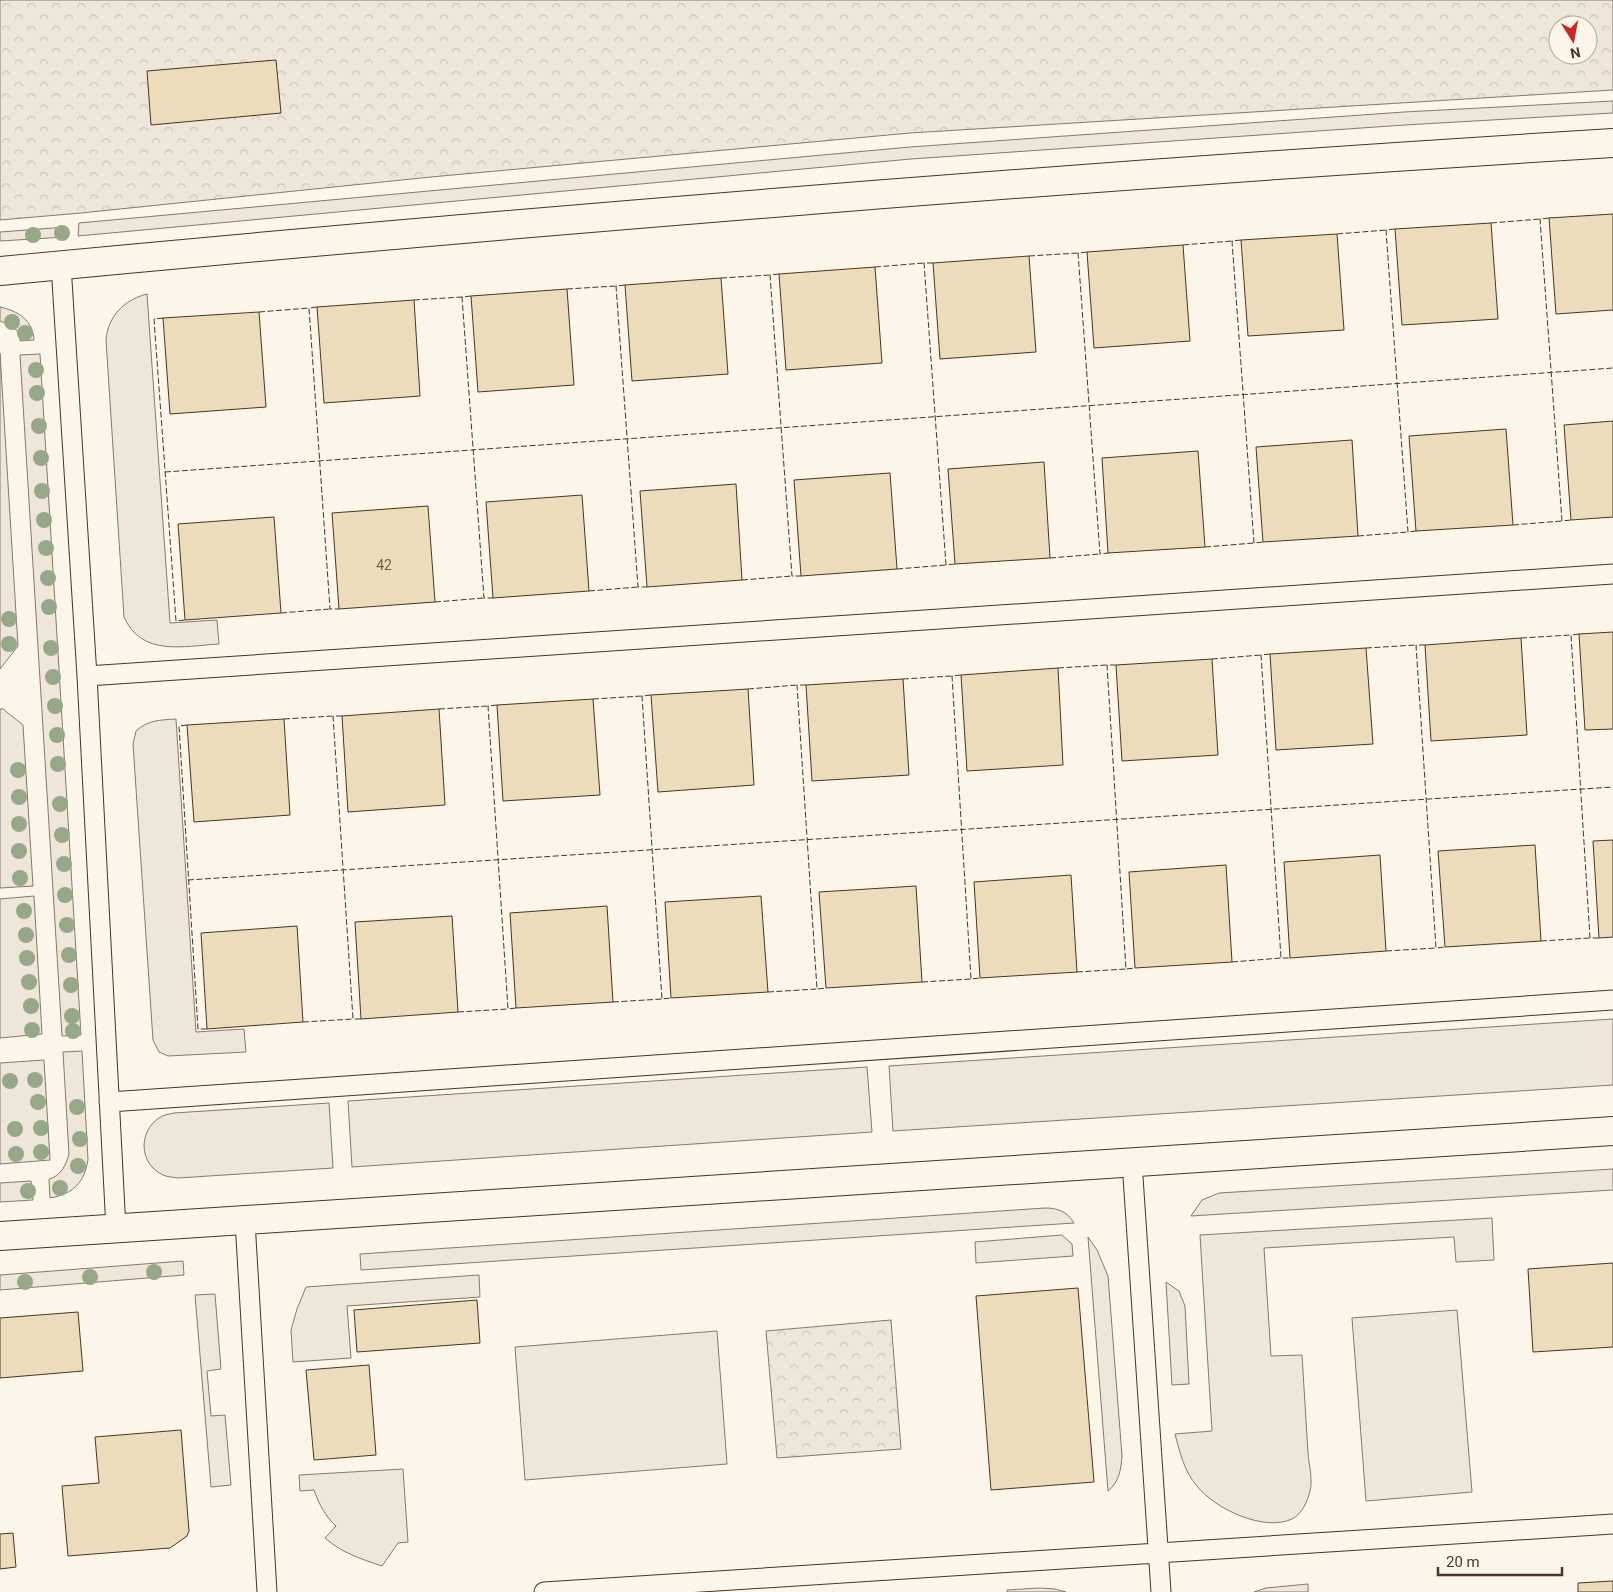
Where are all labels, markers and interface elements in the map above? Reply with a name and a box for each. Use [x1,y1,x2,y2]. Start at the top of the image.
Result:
north arrow [1548,15,1598,65]
text: N [1569,44,1582,62]
house number: 42 [376,557,392,573]
scale bar [1438,1544,1562,1576]
text: 20 m [1446,1553,1480,1571]

